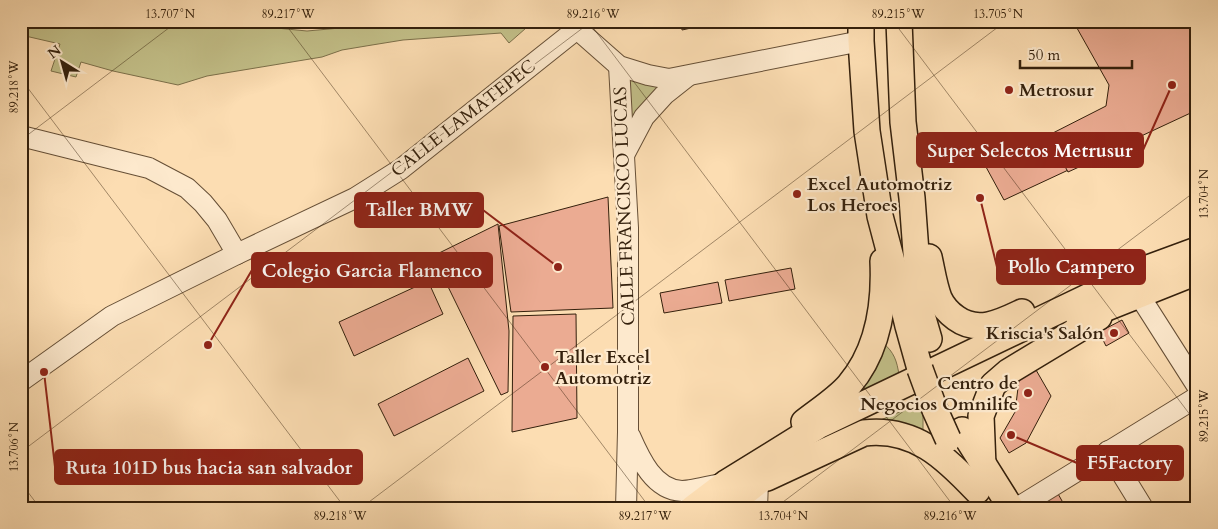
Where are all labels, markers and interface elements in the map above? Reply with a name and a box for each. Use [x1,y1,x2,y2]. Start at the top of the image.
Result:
text: 13.707°N [145,6,196,22]
text: 89.217°W [261,6,315,22]
text: 89.216°W [566,6,620,22]
text: 89.215°W [871,6,925,22]
text: 13.705°N [973,6,1024,22]
north arrow [38,38,88,88]
scale bar [1020,38,1133,70]
text: N [44,41,65,63]
text: 50 m [1028,45,1060,65]
street label: CALLE LAMATEPEC [386,54,541,183]
text: 89.218°W [6,60,22,114]
place label: Metrosur [1019,78,1095,103]
marker: Metrosur [1003,84,1015,96]
street label: CALLE FRANCISCO LUCAS [608,86,641,326]
callout: Super Selectos Metrusur [917,133,1143,167]
text: Super Selectos Metrusur [927,138,1133,164]
text: 13.704°N [1196,168,1212,219]
place label: Excel Automotriz Los Heroes [807,172,952,218]
marker: Excel Automotriz Los Heroes [791,188,803,200]
callout: Taller BMW [355,193,483,227]
text: Taller BMW [365,197,473,223]
callout: Pollo Campero [997,250,1145,284]
callout: Colegio Garcia Flamenco [252,253,492,287]
text: Pollo Campero [1007,254,1135,280]
text: Colegio Garcia Flamenco [262,258,482,284]
place label: Kriscia's Salón [986,321,1104,346]
marker: Kriscia's Salón [1108,327,1120,339]
place label: Taller Excel Automotriz [555,345,651,391]
marker: Taller Excel Automotriz [539,361,551,373]
place label: Centro de Negocios Omnilife [860,371,1018,417]
marker: Centro de Negocios Omnilife [1022,387,1034,399]
text: 89.215°W [1196,389,1212,443]
text: 13.706°N [6,421,22,472]
callout: F5Factory [1077,446,1183,480]
callout: Ruta 101D bus hacia san salvador [55,450,362,484]
text: F5Factory [1087,450,1173,476]
text: Ruta 101D bus hacia san salvador [66,455,353,481]
text: 89.218°W [313,508,367,524]
text: 89.217°W [618,508,672,524]
text: 13.704°N [758,508,809,524]
text: 89.216°W [923,508,977,524]

